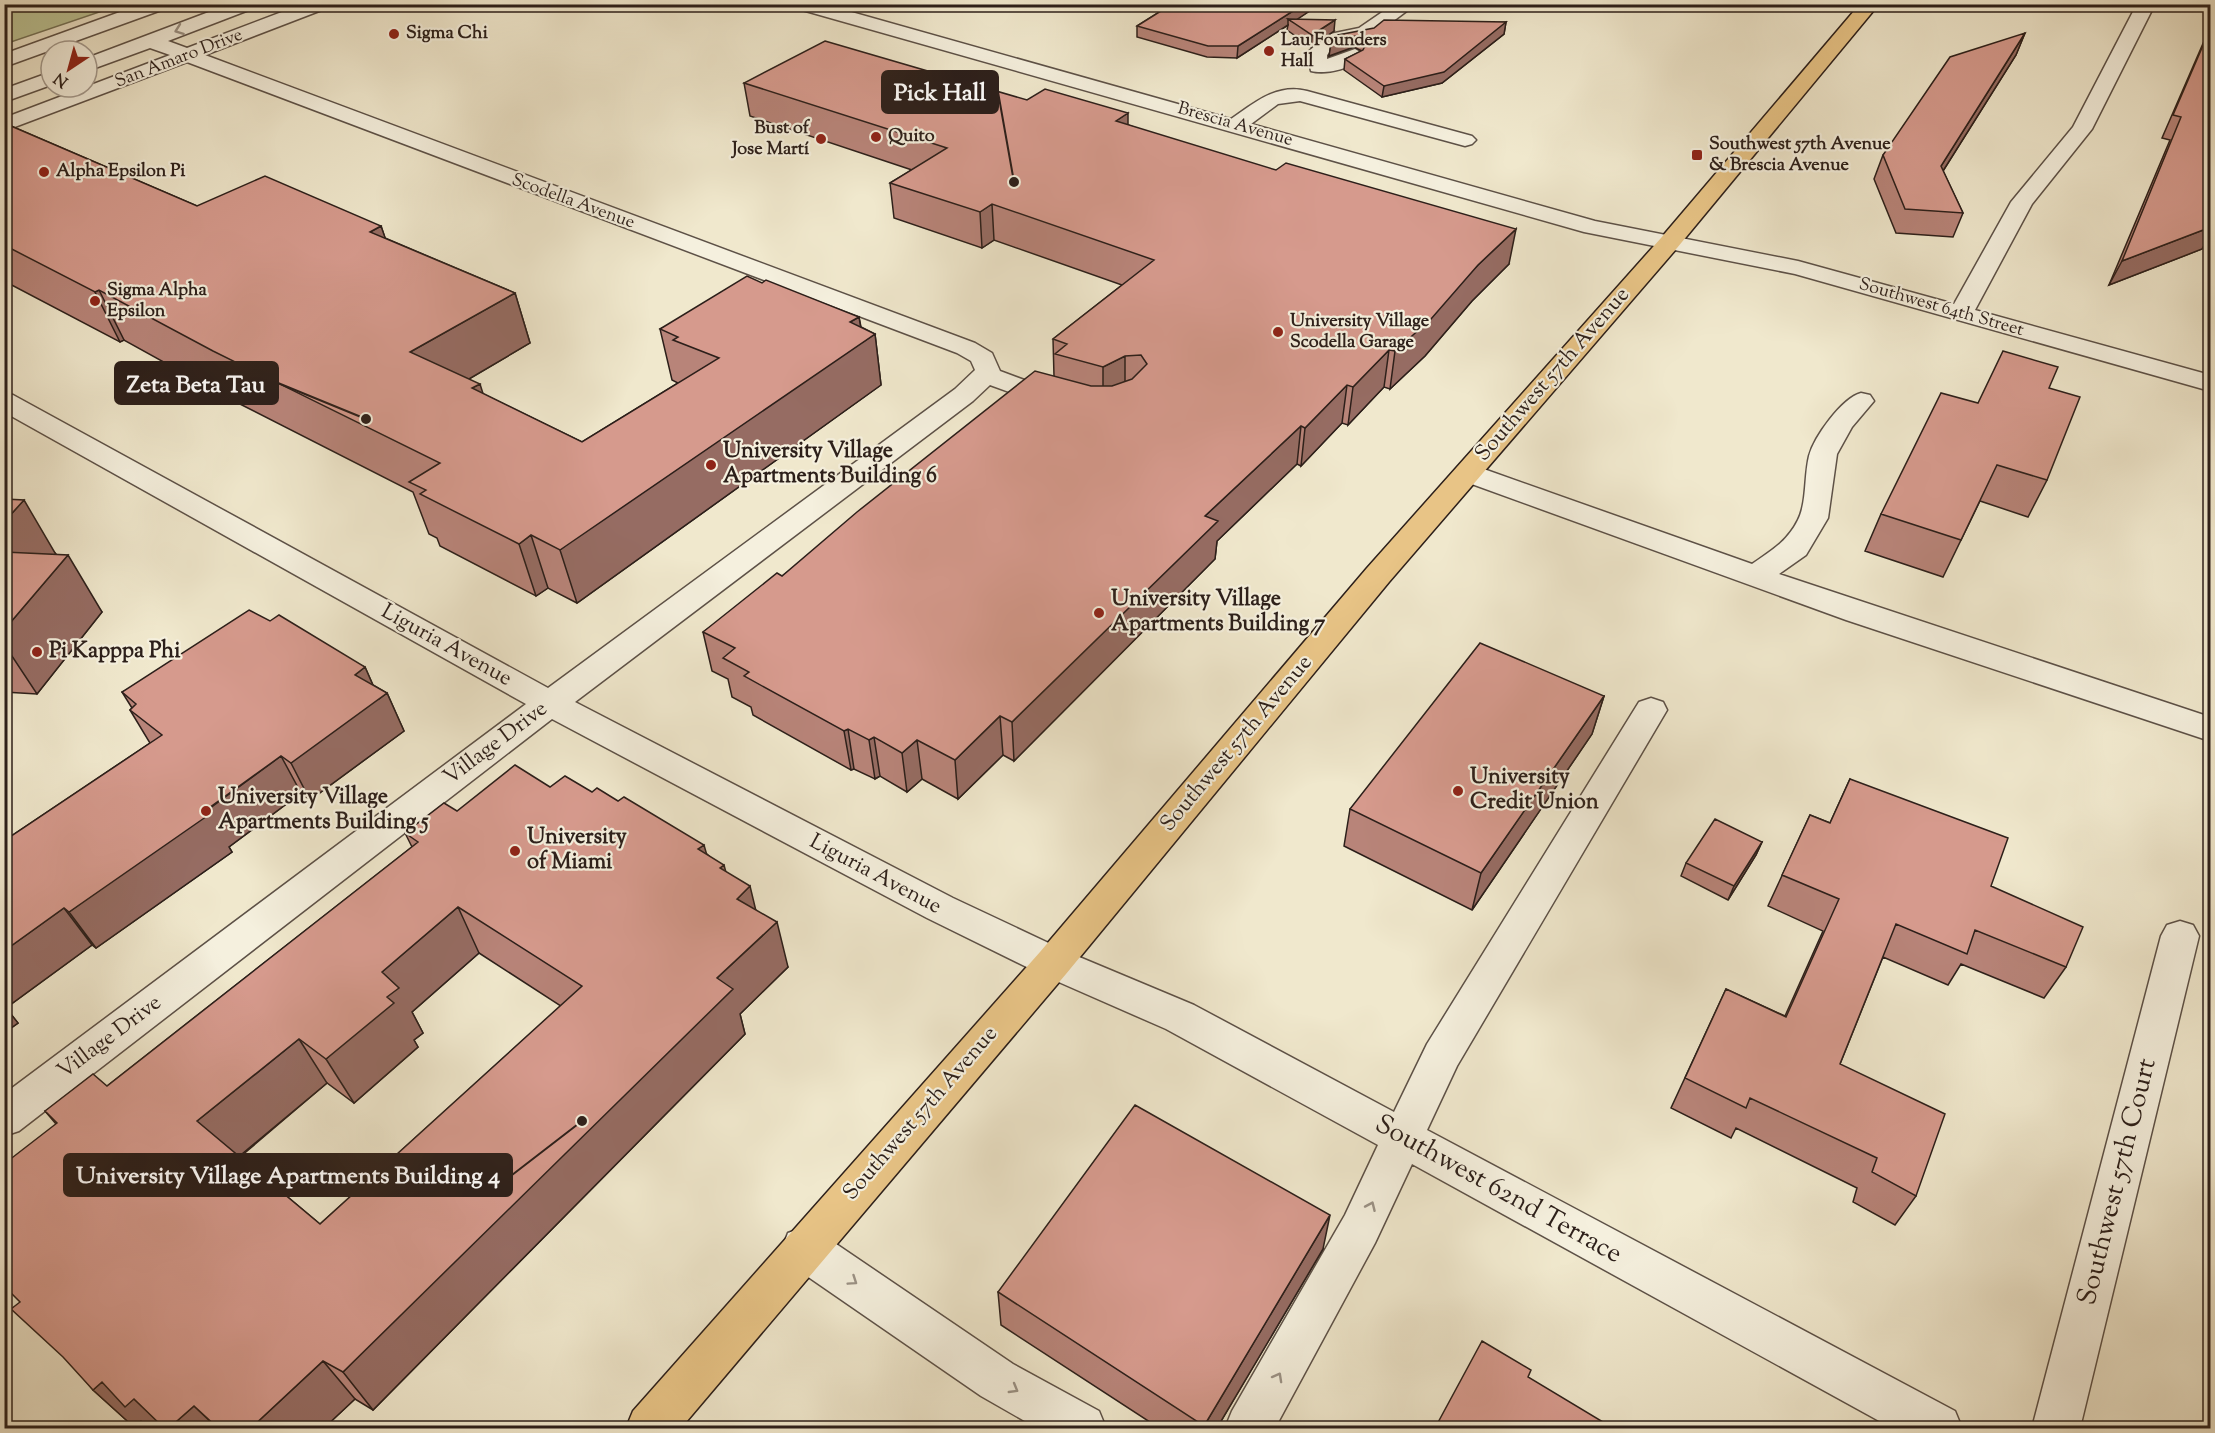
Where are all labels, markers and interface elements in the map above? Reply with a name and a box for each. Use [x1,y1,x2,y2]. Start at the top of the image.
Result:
place label: Sigma Chi [406,21,489,47]
street label: San Amaro Drive [111,23,247,95]
one-way arrow [175,23,185,36]
marker: Sigma Chi [387,27,401,41]
place label: Lau Founders Hall [1281,28,1387,75]
north arrow [39,39,99,99]
marker: Lau Founders Hall [1262,44,1276,58]
text: N [50,66,74,92]
callout: Pick Hall [882,71,998,113]
text: Pick Hall [894,77,986,111]
street label: Brescia Avenue [1174,96,1296,154]
place label: Bust of Jose Martí [730,116,811,163]
place label: Quito [888,124,935,150]
marker: Quito [869,130,883,144]
marker: Bust of Jose Martí [814,132,828,146]
place label: Southwest 57th Avenue & Brescia Avenue [1709,132,1891,179]
marker: Southwest 57th Avenue & Brescia Avenue [1690,148,1704,162]
place label: Alpha Epsilon Pi [56,159,186,185]
marker: Alpha Epsilon Pi [37,165,51,179]
street label: Scodella Avenue [508,168,638,236]
street label: Southwest 64th Street [1855,272,2027,344]
place label: Sigma Alpha Epsilon [107,278,207,325]
street label: Southwest 57th Avenue [1468,281,1638,469]
marker: Sigma Alpha Epsilon [88,294,102,308]
place label: University Village Scodella Garage [1290,309,1430,356]
marker: University Village Scodella Garage [1271,325,1285,339]
callout: Zeta Beta Tau [115,362,278,404]
text: Zeta Beta Tau [127,369,266,403]
place label: University Village Apartments Building 6 [723,436,937,493]
marker: University Village Apartments Building 6 [704,458,718,472]
place label: University Village Apartments Building 7 [1111,584,1326,641]
street label: Liguria Avenue [375,597,517,695]
marker: University Village Apartments Building 7 [1092,606,1106,620]
place label: Pi Kapppa Phi [49,636,181,668]
marker: Pi Kapppa Phi [30,645,44,659]
street label: Southwest 57th Avenue [1153,649,1321,839]
street label: Village Drive [437,694,555,794]
place label: University Credit Union [1470,762,1599,819]
place label: University Village Apartments Building 5 [218,782,429,839]
marker: University Credit Union [1451,784,1465,798]
marker: University Village Apartments Building 5 [199,804,213,818]
place label: University of Miami [527,822,627,879]
street label: Liguria Avenue [803,827,947,923]
marker: University of Miami [508,844,522,858]
street label: Village Drive [51,988,169,1088]
street label: Southwest 57th Avenue [836,1020,1006,1208]
street label: Southwest 57th Court [2068,1054,2168,1310]
street label: Southwest 62nd Terrace [1367,1106,1629,1274]
callout: University Village Apartments Building 4 [64,1154,512,1196]
text: University Village Apartments Building 4 [76,1160,500,1194]
one-way arrow [1364,1202,1376,1213]
one-way arrow [846,1273,857,1284]
one-way arrow [1271,1373,1282,1384]
one-way arrow [1008,1382,1018,1394]

